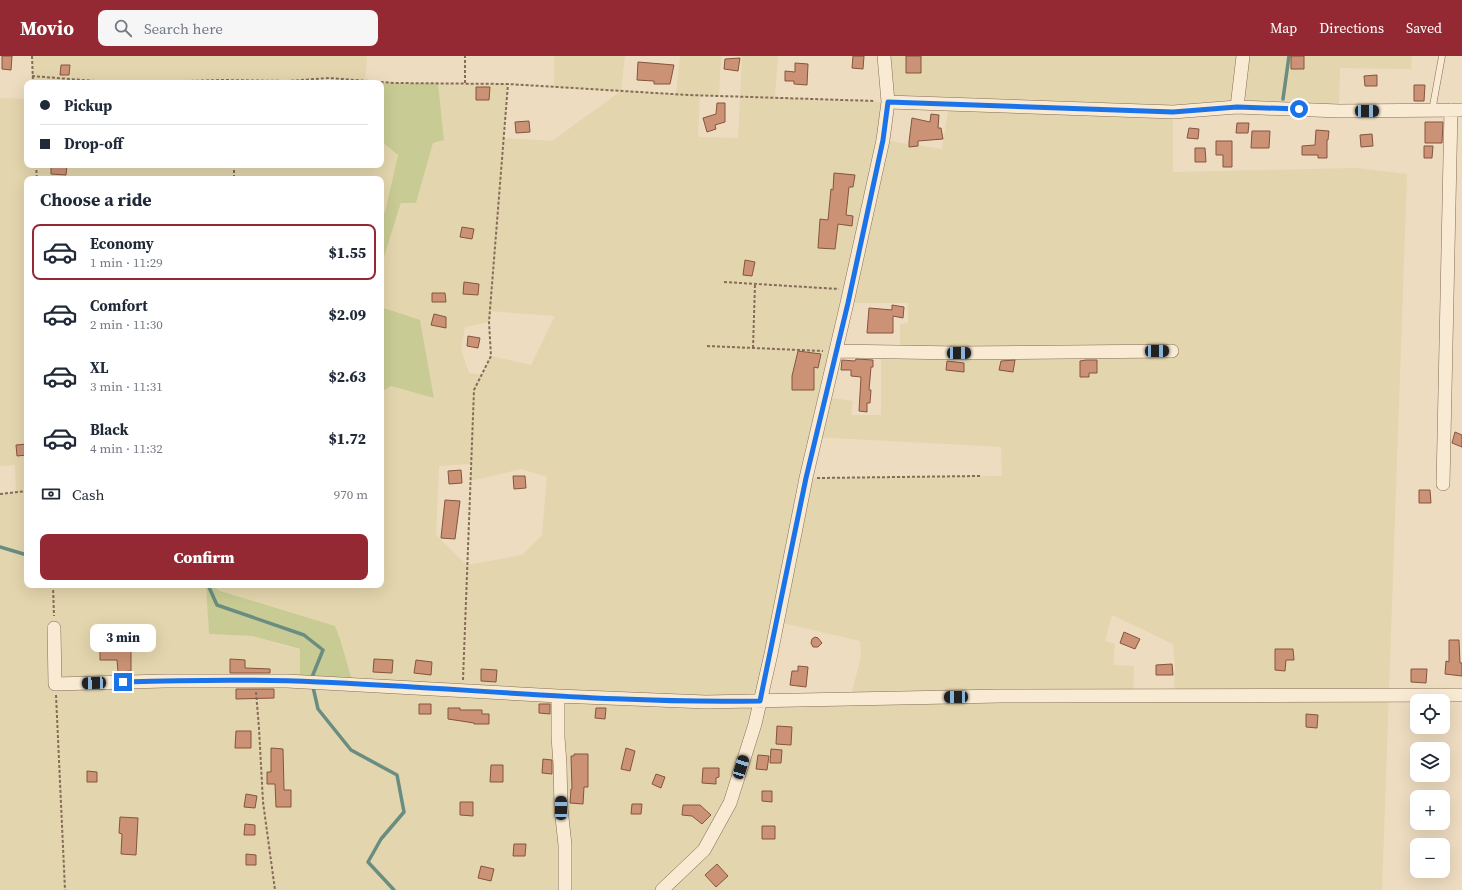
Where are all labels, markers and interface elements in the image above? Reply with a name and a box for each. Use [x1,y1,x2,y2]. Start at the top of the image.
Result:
search box [98,10,378,46]
text: Movio [20,15,74,41]
icon: search [112,17,134,39]
text: Search here [144,18,223,39]
text: Map [1270,18,1297,38]
text: Directions [1319,18,1384,38]
text: Saved [1406,18,1442,38]
text: Pickup [64,95,112,116]
route start [1290,100,1308,118]
car [1355,105,1379,117]
text: Drop-off [64,133,123,154]
text: Choose a ride [40,187,152,212]
text: Economy [90,233,154,254]
icon: car [42,234,78,270]
text: $1.55 [328,242,366,263]
text: 1 min · 11:29 [90,254,163,271]
text: Comfort [90,295,148,316]
icon: car [42,296,78,332]
text: $2.09 [328,304,366,325]
text: 2 min · 11:30 [90,316,163,333]
car [1145,345,1169,357]
car [947,347,971,359]
text: XL [90,357,109,378]
icon: car [42,358,78,394]
text: $2.63 [328,366,366,387]
text: 3 min · 11:31 [90,378,163,395]
text: Black [90,419,129,440]
icon: car [42,420,78,456]
text: $1.72 [328,428,366,449]
text: 4 min · 11:32 [90,440,163,457]
icon: cash [40,483,62,505]
text: Cash [72,484,104,505]
text: 970 m [334,486,368,503]
button: Confirm [40,534,368,580]
callout: 3 min [90,624,156,652]
text: 3 min [106,629,140,646]
route end [114,673,132,691]
car [82,677,106,689]
car [944,691,968,703]
map controls [1410,694,1450,878]
button: locate [1410,694,1450,734]
button: layers [1410,742,1450,782]
car [732,754,750,780]
button: + [1410,790,1450,830]
car [555,796,567,820]
button: − [1410,838,1450,878]

